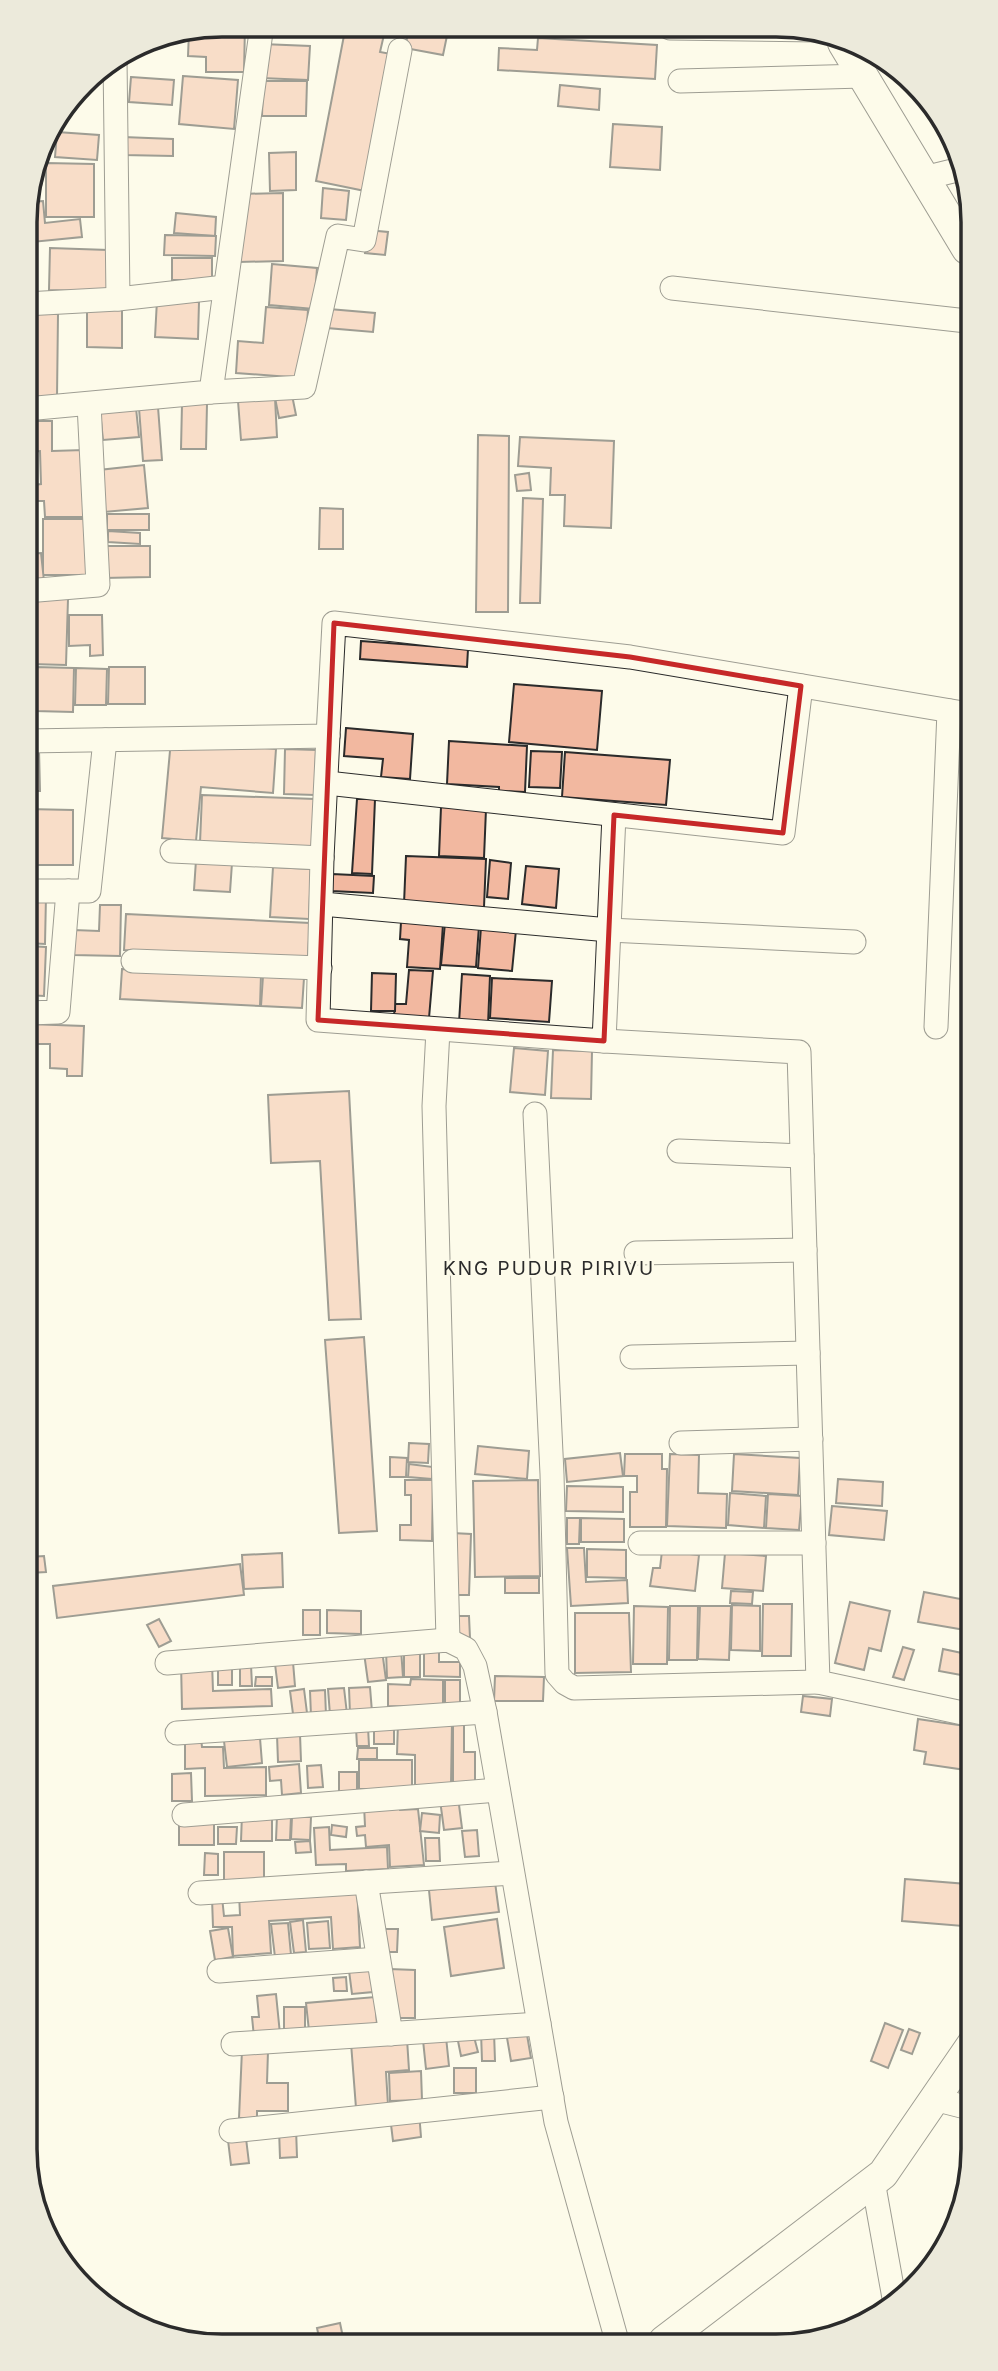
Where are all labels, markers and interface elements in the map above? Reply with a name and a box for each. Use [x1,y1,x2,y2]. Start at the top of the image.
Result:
district label: KNG PUDUR PIRIVU [443,1257,655,1280]

